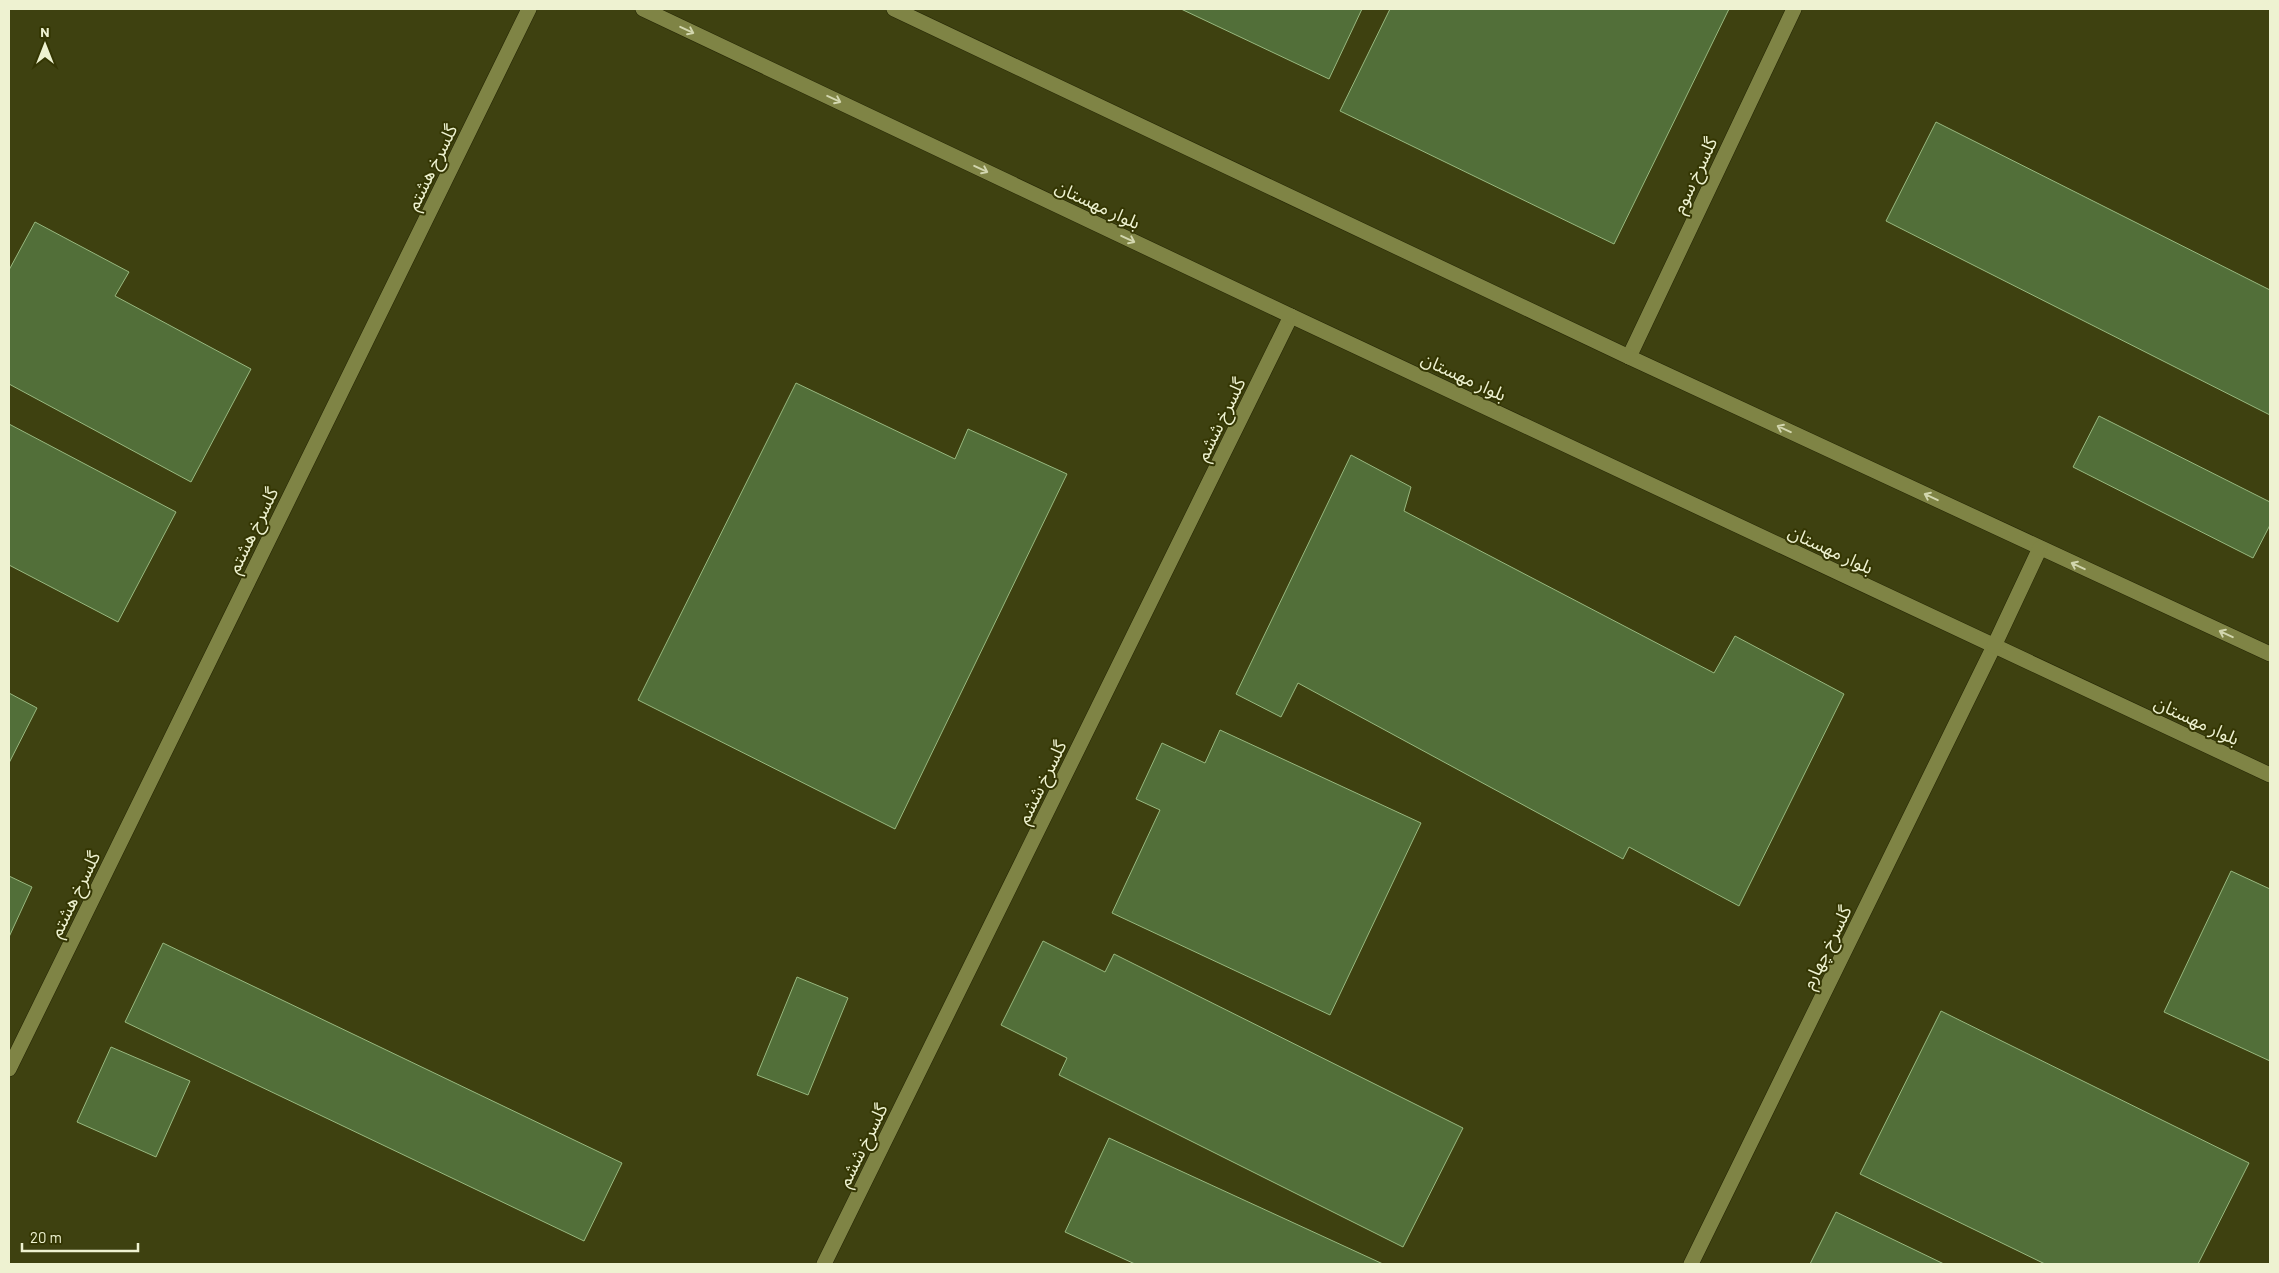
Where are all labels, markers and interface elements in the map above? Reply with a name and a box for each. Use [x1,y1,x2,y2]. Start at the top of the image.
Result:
north arrow [20,20,70,70]
text: N [40,23,50,40]
one-way arrow [679,25,694,35]
one-way arrow [826,95,841,105]
street label: گلسرخ هشتم [401,120,464,215]
street label: گلسرخ سوم [1667,133,1725,218]
one-way arrow [973,165,988,174]
street label: بلوار مهستان [1052,175,1144,234]
one-way arrow [1120,234,1135,244]
street label: بلوار مهستان [1418,347,1510,406]
street label: گلسرخ ششم [1190,373,1253,466]
one-way arrow [1776,424,1791,434]
street label: گلسرخ هشتم [222,483,285,578]
one-way arrow [1924,492,1939,502]
street label: بلوار مهستان [1785,520,1877,579]
one-way arrow [2071,560,2086,570]
one-way arrow [2219,628,2234,638]
street label: بلوار مهستان [2151,691,2243,750]
street label: گلسرخ ششم [1011,736,1074,829]
street label: گلسرخ هشتم [44,847,107,942]
street label: گلسرخ چهارم [1796,901,1859,994]
street label: گلسرخ ششم [832,1099,895,1192]
scale bar [22,1220,139,1252]
text: 20 m [30,1228,62,1246]

